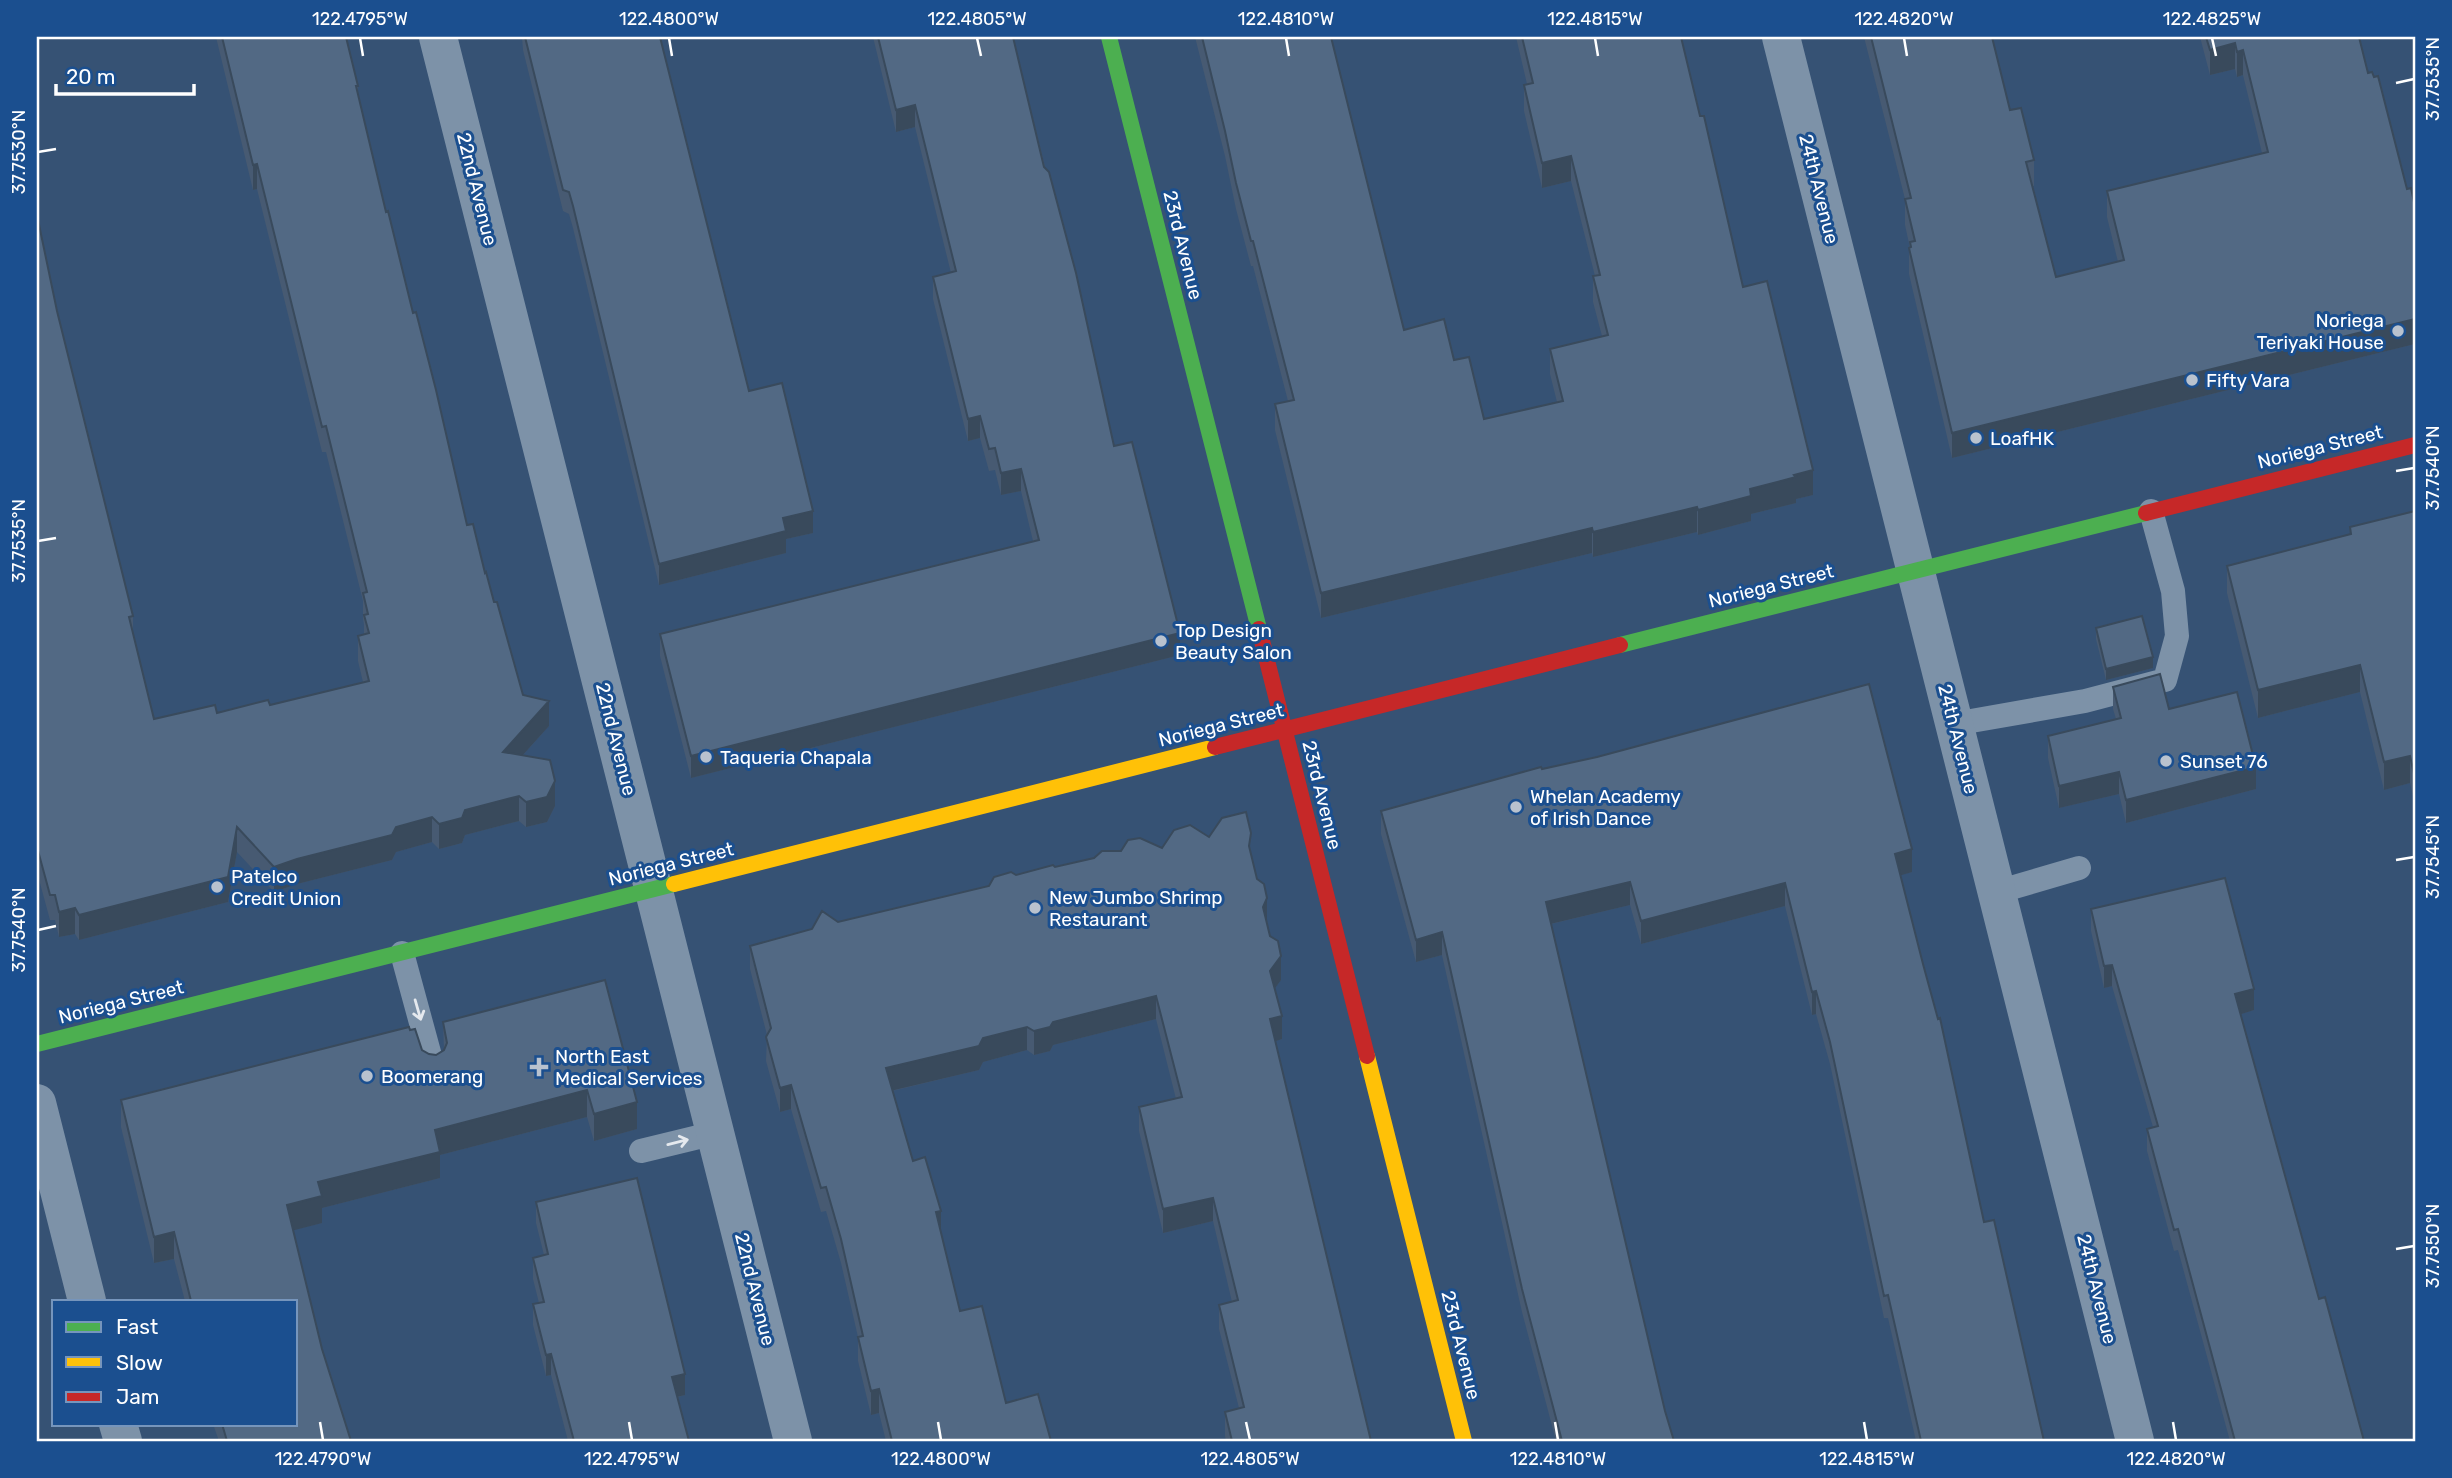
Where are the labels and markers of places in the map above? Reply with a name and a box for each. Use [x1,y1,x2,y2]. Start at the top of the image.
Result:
place label: Noriega Teriyaki House [2256,309,2384,354]
marker: Noriega Teriyaki House [2390,323,2406,339]
place label: Fifty Vara [2206,369,2290,392]
marker: Fifty Vara [2184,372,2200,388]
place label: LoafHK [1990,427,2055,450]
marker: LoafHK [1968,430,1984,446]
place label: Top Design Beauty Salon [1175,619,1292,664]
marker: Top Design Beauty Salon [1153,633,1169,649]
place label: Taqueria Chapala [720,746,872,769]
marker: Taqueria Chapala [698,749,714,765]
place label: Sunset 76 [2180,750,2268,773]
marker: Sunset 76 [2158,753,2174,769]
place label: Whelan Academy of Irish Dance [1530,785,1681,830]
marker: Whelan Academy of Irish Dance [1508,799,1524,815]
place label: Patelco Credit Union [231,865,341,910]
marker: Patelco Credit Union [209,879,225,895]
place label: New Jumbo Shrimp Restaurant [1049,886,1223,931]
marker: New Jumbo Shrimp Restaurant [1027,900,1043,916]
place label: North East Medical Services [555,1045,703,1090]
marker: North East Medical Services [529,1057,549,1077]
place label: Boomerang [381,1065,483,1088]
marker: Boomerang [359,1068,375,1084]

